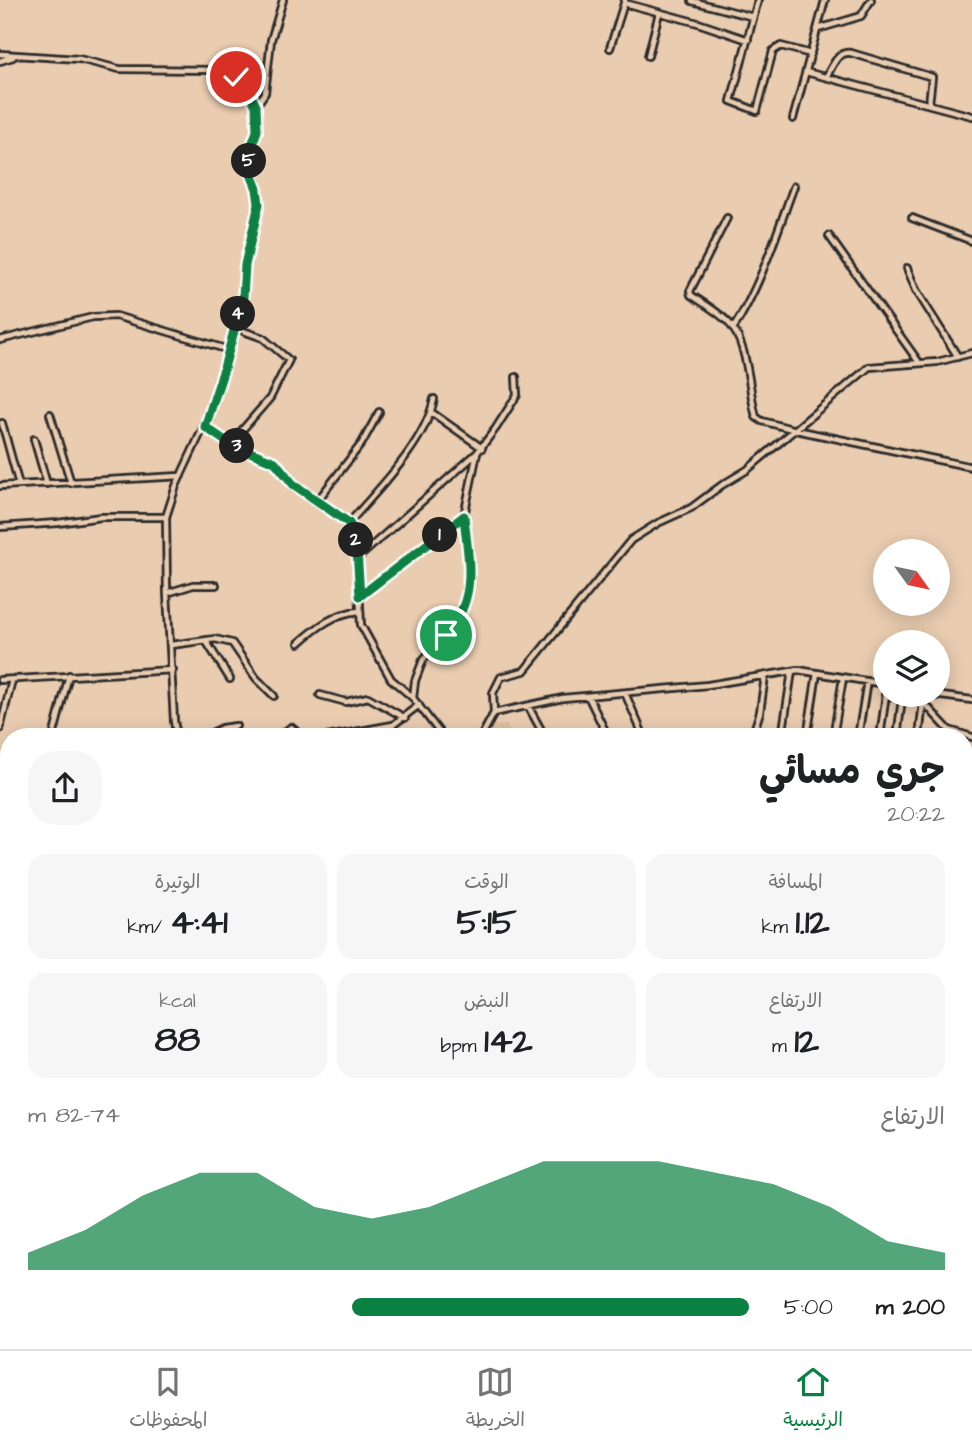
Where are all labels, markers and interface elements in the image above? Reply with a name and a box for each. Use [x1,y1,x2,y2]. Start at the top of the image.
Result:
pin [206,47,266,107]
icon: check [217,58,255,96]
pin: 5 [232,144,266,178]
text: 5 [242,147,255,174]
pin: 4 [220,296,256,332]
text: 4 [231,300,244,327]
pin: 3 [219,428,254,464]
text: 3 [232,432,241,459]
pin: 1 [422,518,458,552]
text: 1 [438,521,441,548]
pin: 2 [338,522,374,558]
text: 2 [350,526,361,553]
north arrow [873,539,950,616]
map controls [873,539,950,707]
pin [416,605,476,665]
icon: arrive [427,616,465,654]
button: layers [873,630,950,707]
text: جري مسائي [759,746,945,798]
button: share [28,751,102,825]
text: 20:22 [887,798,945,830]
text: الوتيرة [155,869,200,896]
text: الوقت [464,869,509,896]
text: المسافة [768,869,823,896]
text: 4:41 [170,898,228,947]
text: 5:15 [457,898,516,947]
text: 1.12 [796,898,829,947]
text: /km [127,914,170,941]
text: km [762,914,796,941]
text: kcal [159,988,196,1015]
text: النبض [464,988,509,1015]
text: الارتفاع [769,988,822,1015]
text: 88 [155,1015,200,1064]
text: 142 [484,1017,533,1066]
text: 12 [794,1017,819,1066]
text: bpm [441,1033,484,1060]
text: m [772,1033,794,1060]
text: 74–82 m [28,1099,120,1131]
text: الارتفاع [881,1101,945,1133]
text: 5:00 [784,1291,833,1323]
text: 200 m [876,1291,945,1323]
tab: المحفوظات [129,1363,207,1436]
tab: الخريطة [466,1363,525,1436]
tab: الرئيسية [783,1363,843,1436]

